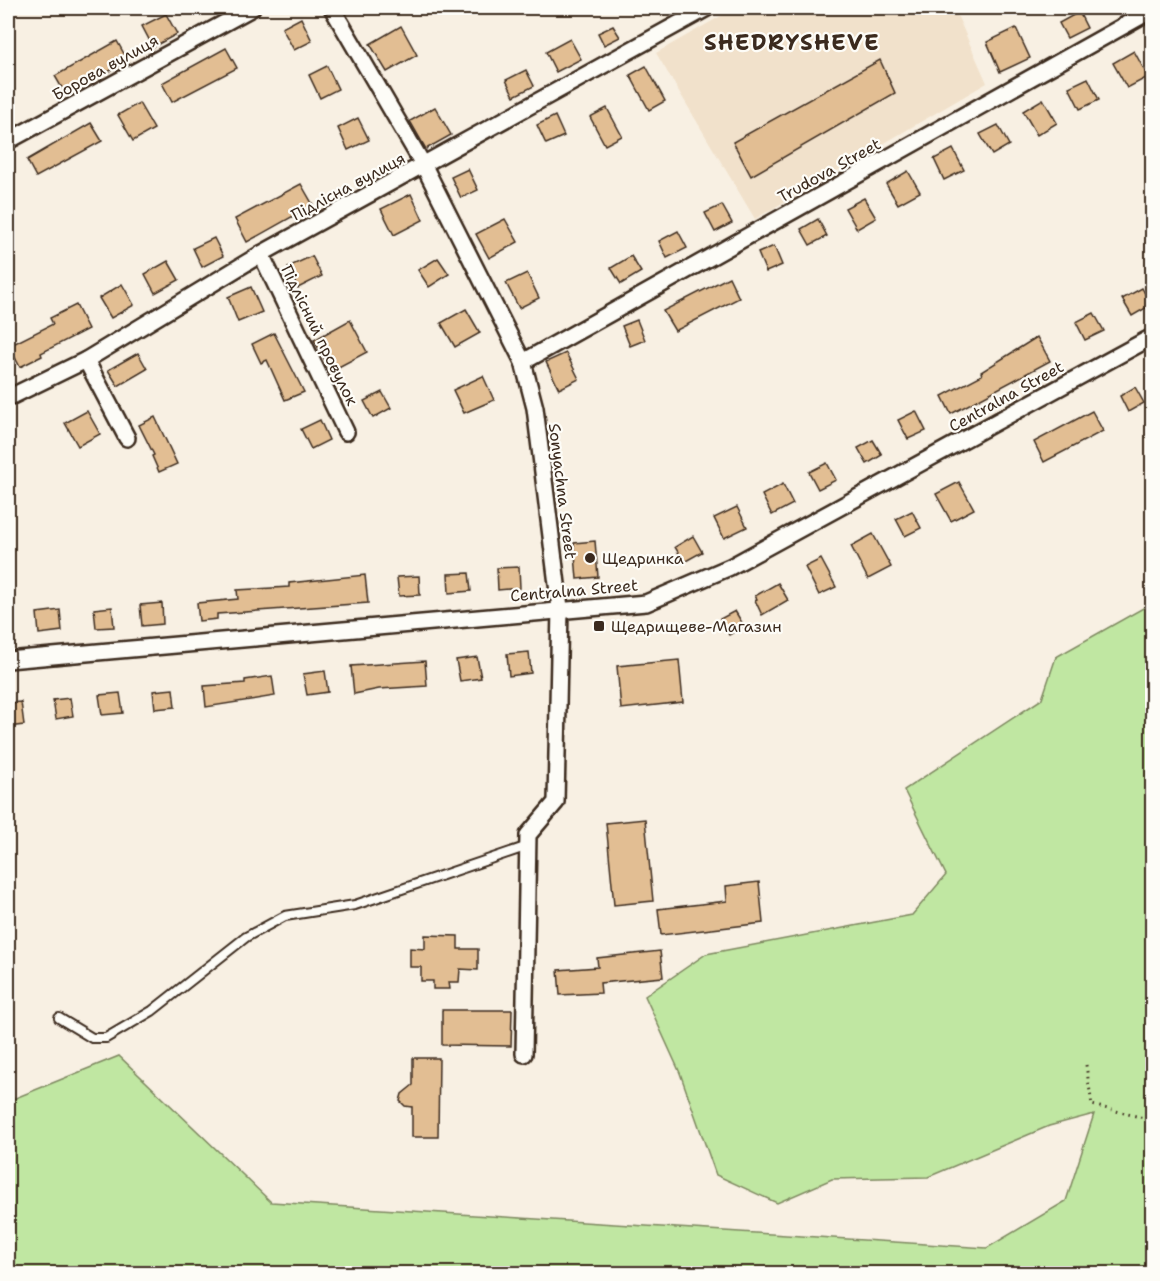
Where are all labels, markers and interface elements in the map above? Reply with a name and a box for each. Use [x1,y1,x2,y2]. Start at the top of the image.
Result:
district label: SHEDRYSHEVE [704,28,880,57]
street label: Борова вулиця [48,30,162,105]
street label: Trudova Street [774,133,885,207]
street label: Підлісна вулиця [288,148,409,225]
street label: Підлісний провулок [276,261,363,410]
street label: Centralna Street [945,356,1067,437]
street label: Sonyachna Street [544,422,581,560]
place label: Щедринка [602,548,684,569]
marker: Щедринка [583,551,597,565]
street label: Centralna Street [509,574,639,607]
place label: Щедрищеве-Магазин [611,616,782,637]
marker: Щедрищеве-Магазин [592,619,606,633]

